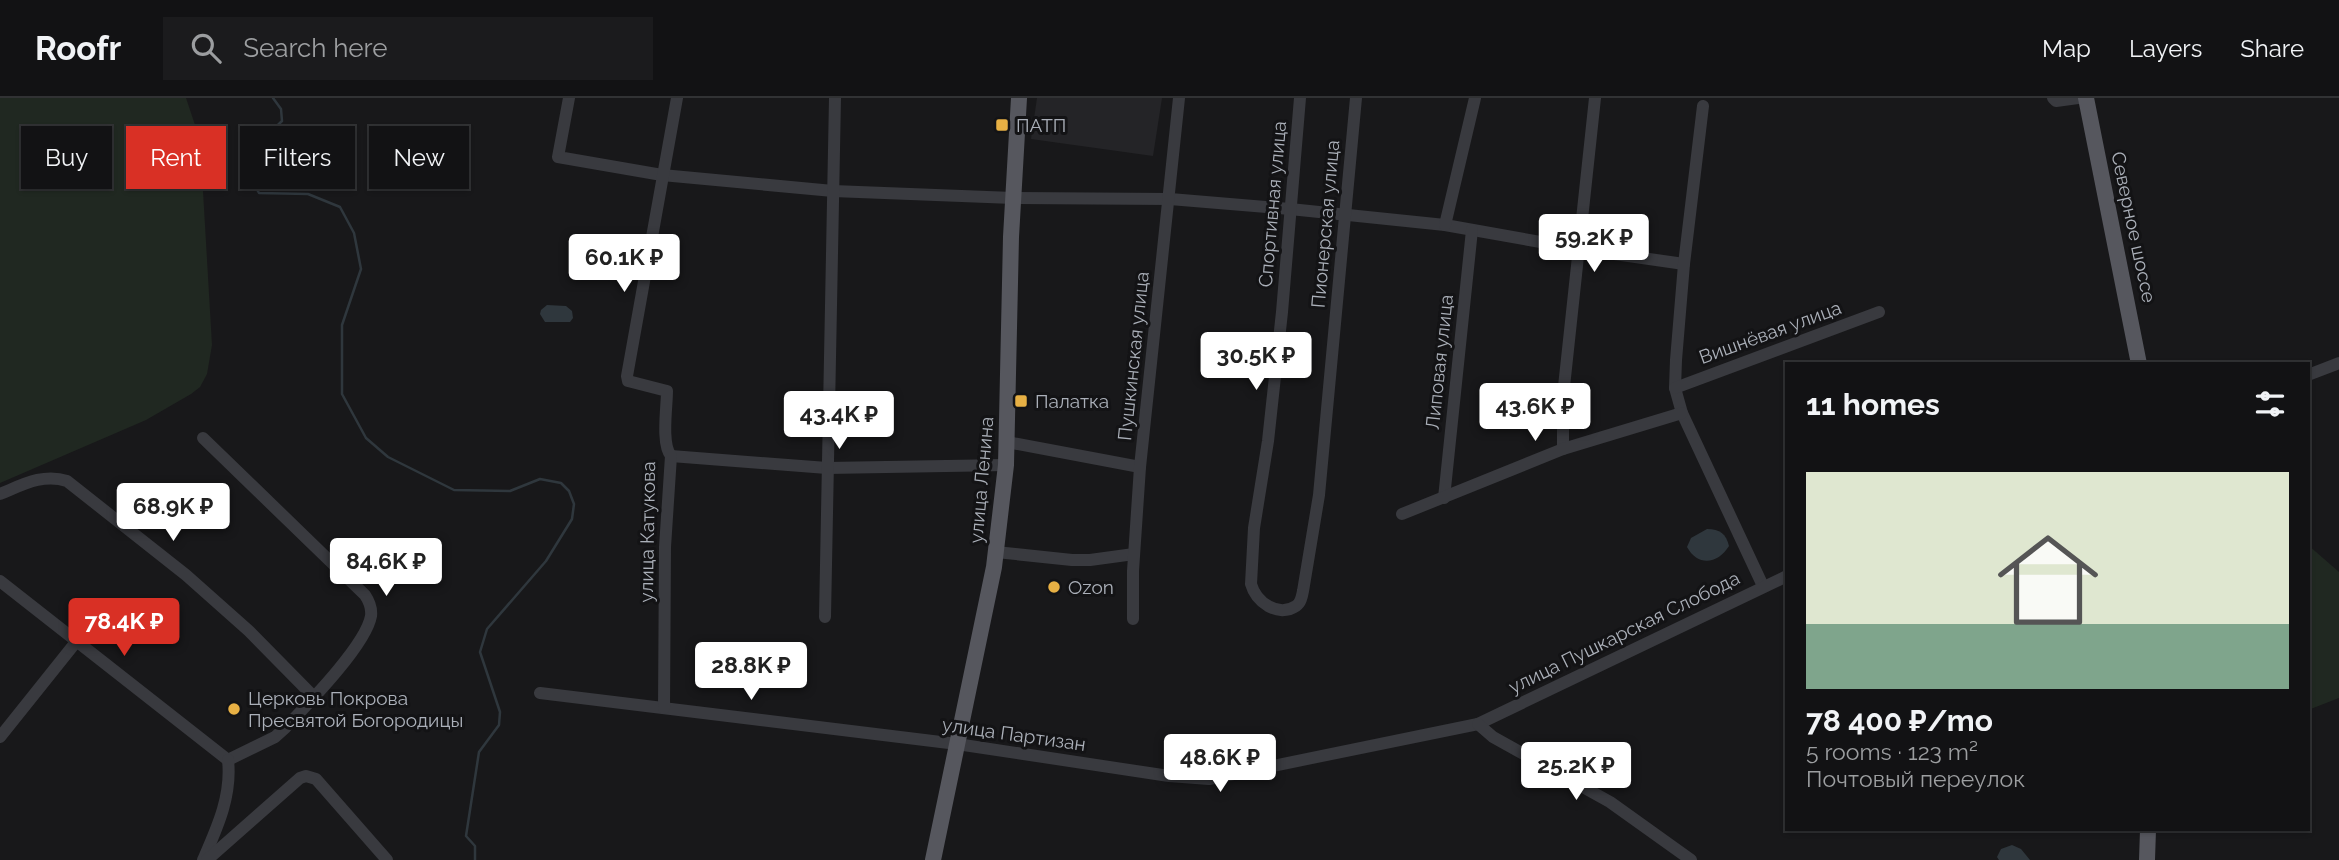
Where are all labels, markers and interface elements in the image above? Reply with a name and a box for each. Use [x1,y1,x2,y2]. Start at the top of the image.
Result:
search box [163,17,653,80]
text: Roofr [35,29,121,68]
icon: search [187,29,225,67]
text: Search here [243,33,388,63]
text: Map [2042,34,2091,63]
text: Layers [2129,34,2202,63]
text: Share [2240,34,2304,63]
place label: ПАТП [1016,114,1066,136]
marker: ПАТП [994,117,1010,133]
street label: Спортивная улица [1254,120,1290,288]
chip: Buy [21,126,112,189]
chip: Rent [126,126,226,189]
chip: Filters [240,126,355,189]
chip: New [369,126,469,189]
street label: Пионерская улица [1307,139,1343,309]
street label: Северное шоссе [2107,149,2161,305]
pin: 59.2K ₽ [1529,214,1659,274]
text: 59.2K ₽ [1555,223,1633,250]
pin: 60.1K ₽ [559,234,689,294]
text: 60.1K ₽ [585,243,663,270]
street label: Пушкинская улица [1113,270,1153,442]
street label: Липовая улица [1421,293,1457,431]
street label: Вишнёвая улица [1696,296,1844,368]
pin: 30.5K ₽ [1191,332,1321,392]
text: 30.5K ₽ [1217,341,1295,368]
pin: 43.6K ₽ [1470,384,1600,443]
icon: filters [2251,385,2289,423]
text: 11 homes [1806,387,1940,422]
place label: Палатка [1035,390,1109,412]
pin: 43.4K ₽ [774,392,904,451]
text: 43.6K ₽ [1495,392,1575,419]
marker: Палатка [1013,393,1029,409]
text: 43.4K ₽ [800,400,878,427]
street label: улица Ленина [964,416,998,544]
street label: улица Катукова [635,461,659,603]
pin: 68.9K ₽ [108,484,238,543]
text: 68.9K ₽ [133,492,213,519]
icon: home [1985,517,2111,643]
pin: 84.6K ₽ [321,538,451,598]
text: 84.6K ₽ [346,547,426,574]
street label: улица Пушкарская Слобода [1505,566,1743,698]
place label: Ozon [1068,576,1114,598]
marker: Ozon [1046,579,1062,595]
pin: 78.4K ₽ [59,598,189,658]
text: 78.4K ₽ [84,607,164,634]
pin: 28.8K ₽ [686,642,816,702]
text: 28.8K ₽ [711,651,791,678]
place label: Церковь Покрова Пресвятой Богородицы [248,687,463,731]
marker: Церковь Покрова Пресвятой Богородицы [226,701,242,717]
text: 78 400 ₽/mo [1806,703,1993,738]
street label: улица Партизан [941,713,1087,755]
pin: 48.6K ₽ [1155,734,1285,794]
text: 5 rooms · 123 m² [1806,738,1978,765]
pin: 25.2K ₽ [1511,742,1641,802]
text: 48.6K ₽ [1180,743,1260,770]
text: 25.2K ₽ [1537,751,1615,778]
text: Почтовый переулок [1806,765,2025,792]

